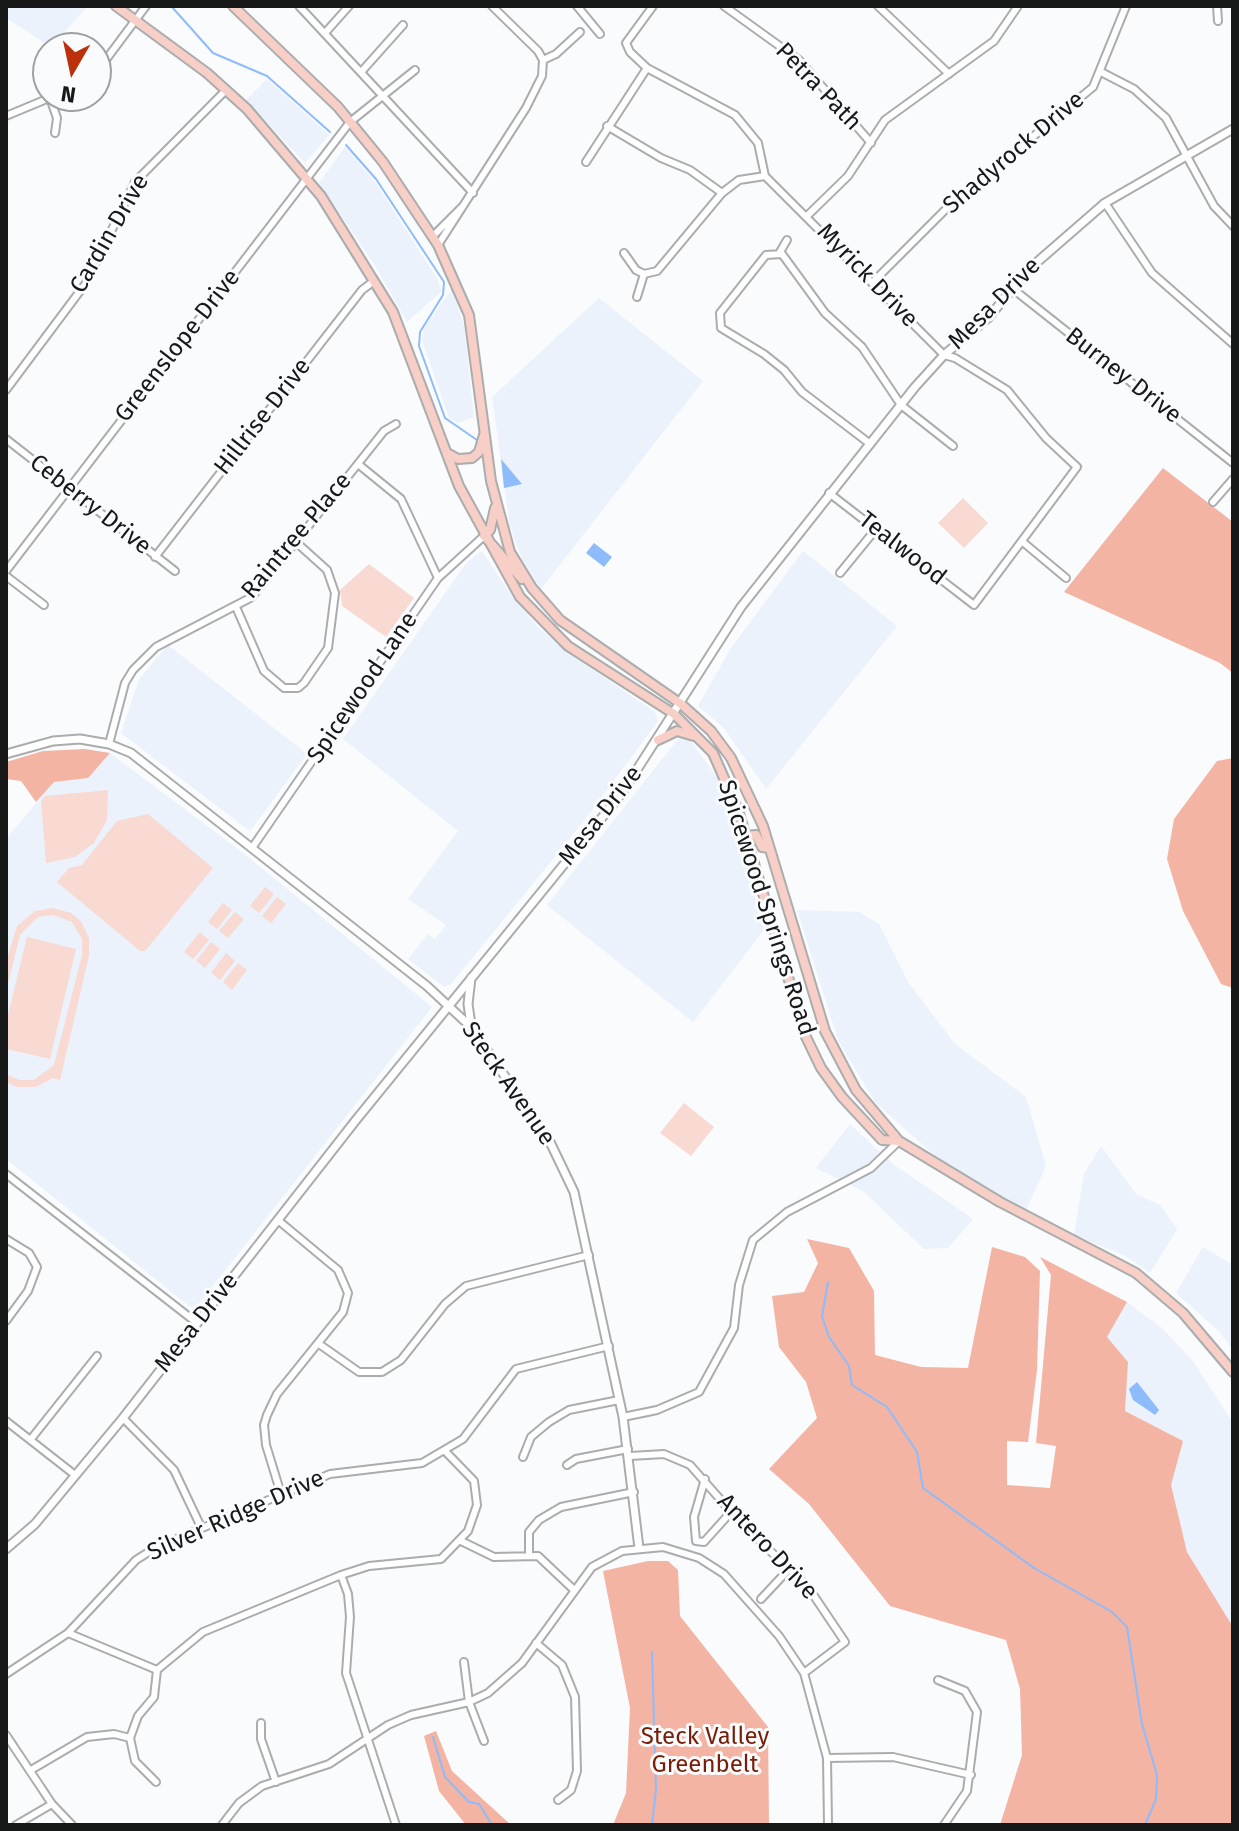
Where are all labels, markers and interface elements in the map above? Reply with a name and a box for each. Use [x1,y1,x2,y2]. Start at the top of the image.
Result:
north arrow [32,32,112,112]
street label: Petra Path [769,37,867,137]
text: N [59,80,78,109]
street label: Shadyrock Drive [938,86,1090,220]
street label: Cardin Drive [64,169,156,299]
street label: Myrick Drive [810,218,924,334]
street label: Mesa Drive [943,252,1047,356]
street label: Greenslope Drive [109,264,247,428]
street label: Burney Drive [1059,322,1187,430]
street label: Hillrise Drive [209,353,317,481]
street label: Ceberry Drive [23,449,157,561]
street label: Raintree Place [236,467,358,605]
street label: Tealwood [852,506,952,592]
street label: Spicewood Lane [302,607,424,769]
street label: Mesa Drive [553,760,649,872]
street label: Spicewood Springs Road [711,777,821,1039]
street label: Steck Avenue [455,1017,561,1151]
street label: Mesa Drive [149,1267,245,1379]
street label: Silver Ridge Drive [143,1464,329,1568]
street label: Antero Drive [711,1488,823,1606]
park label: Steck Valley Greenbelt [641,1723,769,1779]

